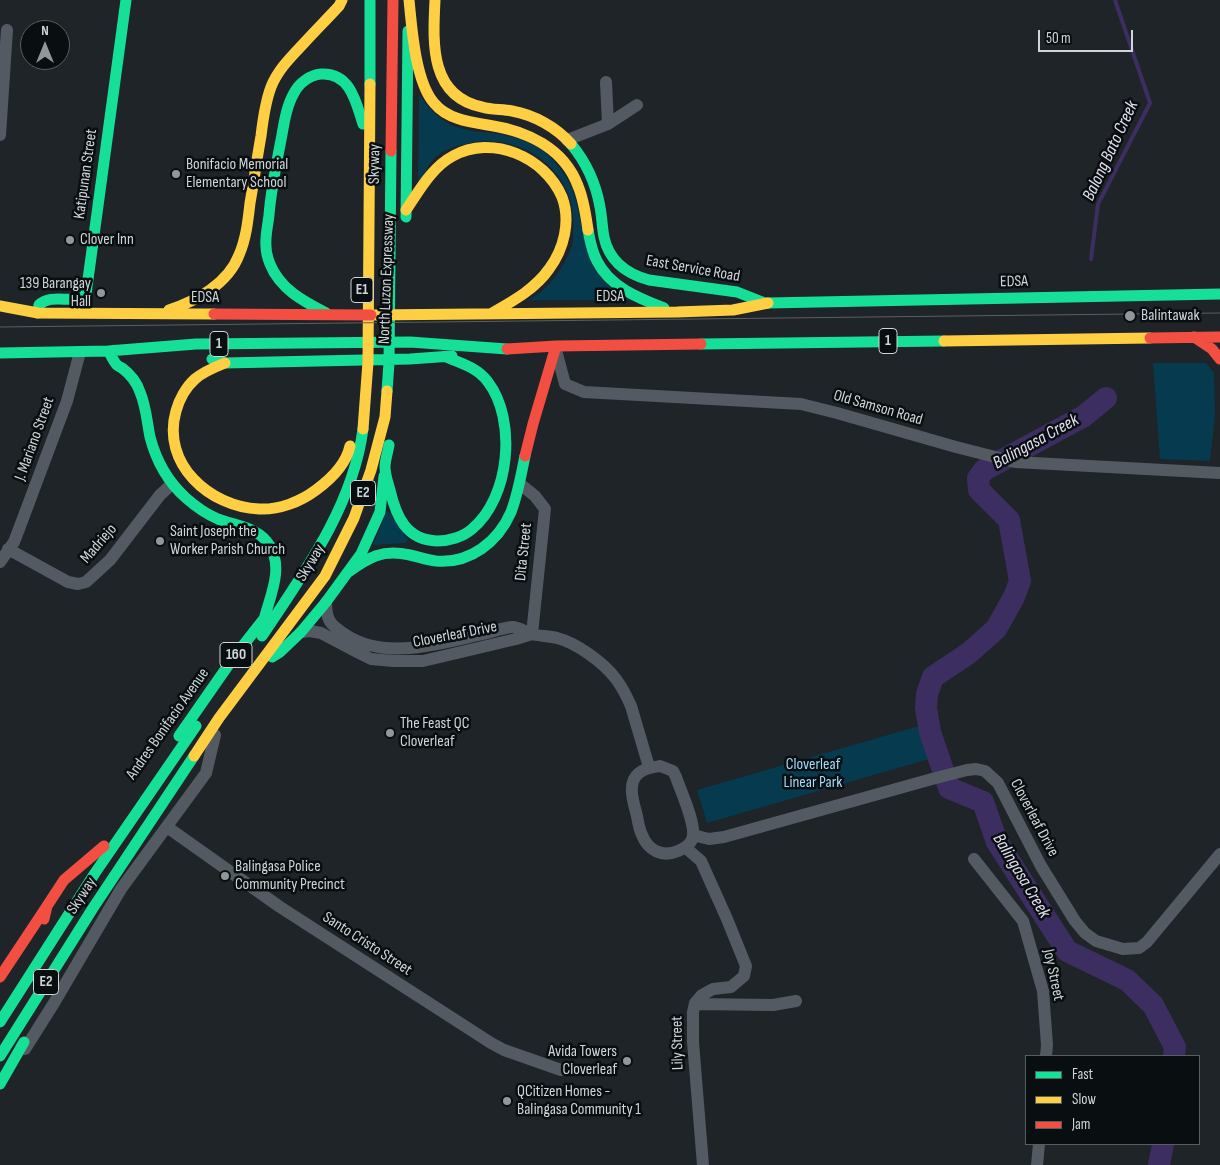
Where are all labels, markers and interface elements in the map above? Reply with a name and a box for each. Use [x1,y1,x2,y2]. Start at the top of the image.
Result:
north arrow [20,20,70,70]
scale bar [1040,20,1135,52]
text: N [41,22,49,39]
text: 50 m [1046,29,1071,48]
water label: Balong Bato Creek [1078,97,1144,205]
street label: Katipunan Street [70,128,102,220]
street label: Skyway [365,144,385,184]
place label: Bonifacio Memorial Elementary School [186,155,288,193]
marker: Bonifacio Memorial Elementary School [170,168,182,180]
street label: North Luzon Expressway [375,214,399,344]
place label: Clover Inn [80,230,134,250]
marker: Clover Inn [64,234,76,246]
street label: East Service Road [645,251,741,287]
street label: EDSA [1000,272,1028,292]
place label: 139 Barangay Hall [20,274,91,312]
road number: E1 [351,278,373,302]
marker: 139 Barangay Hall [95,287,107,299]
street label: EDSA [596,287,624,307]
street label: EDSA [191,288,219,308]
place label: Balintawak [1141,306,1199,326]
marker: Balintawak [1123,309,1137,323]
road number: 1 [879,328,897,354]
road number: 1 [210,332,228,356]
street label: Old Samson Road [831,386,925,430]
street label: J. Mariano Street [11,394,59,484]
water label: Balingasa Creek [989,410,1083,474]
road number: E2 [350,480,376,506]
street label: Madriejo [77,520,121,568]
place label: Saint Joseph the Worker Parish Church [170,522,285,560]
street label: Dita Street [511,522,537,582]
marker: Saint Joseph the Worker Parish Church [154,535,166,547]
street label: Skyway [292,541,330,585]
street label: Cloverleaf Drive [411,617,499,653]
road number: 160 [220,642,252,668]
street label: Andres Bonifacio Avenue [122,665,214,783]
place label: The Feast QC Cloverleaf [400,714,469,752]
marker: The Feast QC Cloverleaf [384,727,396,739]
park label: Cloverleaf Linear Park [784,755,842,793]
street label: Cloverleaf Drive [1006,776,1062,860]
water label: Balingasa Creek [987,830,1055,922]
place label: Balingasa Police Community Precinct [235,857,345,895]
marker: Balingasa Police Community Precinct [219,870,231,882]
street label: Skyway [63,874,101,918]
street label: Santo Cristo Street [319,908,415,980]
street label: Joy Street [1038,947,1068,1003]
road number: E2 [34,970,58,994]
street label: Lily Street [668,1016,688,1070]
place label: Avida Towers Cloverleaf [548,1042,617,1080]
marker: Avida Towers Cloverleaf [621,1055,633,1067]
legend [1025,1055,1200,1145]
text: Fast [1072,1065,1093,1084]
place label: QCitizen Homes - Balingasa Community 1 [517,1082,641,1120]
text: Slow [1072,1090,1096,1109]
marker: QCitizen Homes - Balingasa Community 1 [501,1095,513,1107]
text: Jam [1072,1115,1090,1134]

